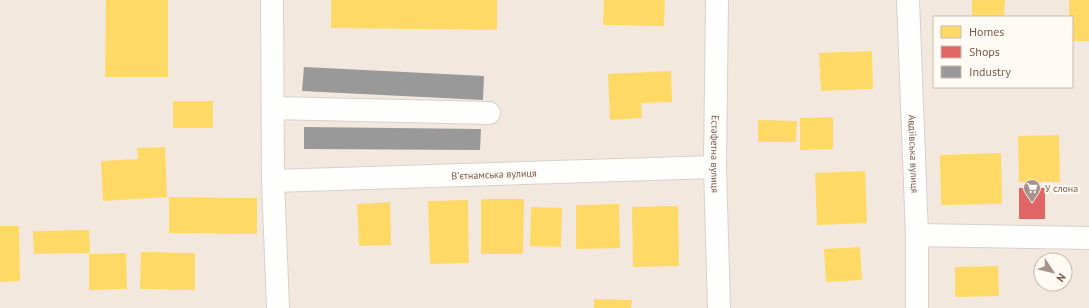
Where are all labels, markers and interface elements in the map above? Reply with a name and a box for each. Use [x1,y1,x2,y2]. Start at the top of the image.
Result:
legend [933,16,1073,88]
text: Homes [969,24,1004,39]
text: Shops [969,44,1000,59]
text: Industry [969,64,1011,79]
street label: Авдіївська вулиця [905,114,921,194]
street label: Естафетна вулиця [708,115,722,193]
street label: Вʼєтнамська вулиця [451,167,537,182]
supermarket icon: У слона [1022,178,1042,203]
place label: У слона [1045,182,1078,195]
north arrow [1033,252,1073,292]
text: N [1053,271,1069,285]

